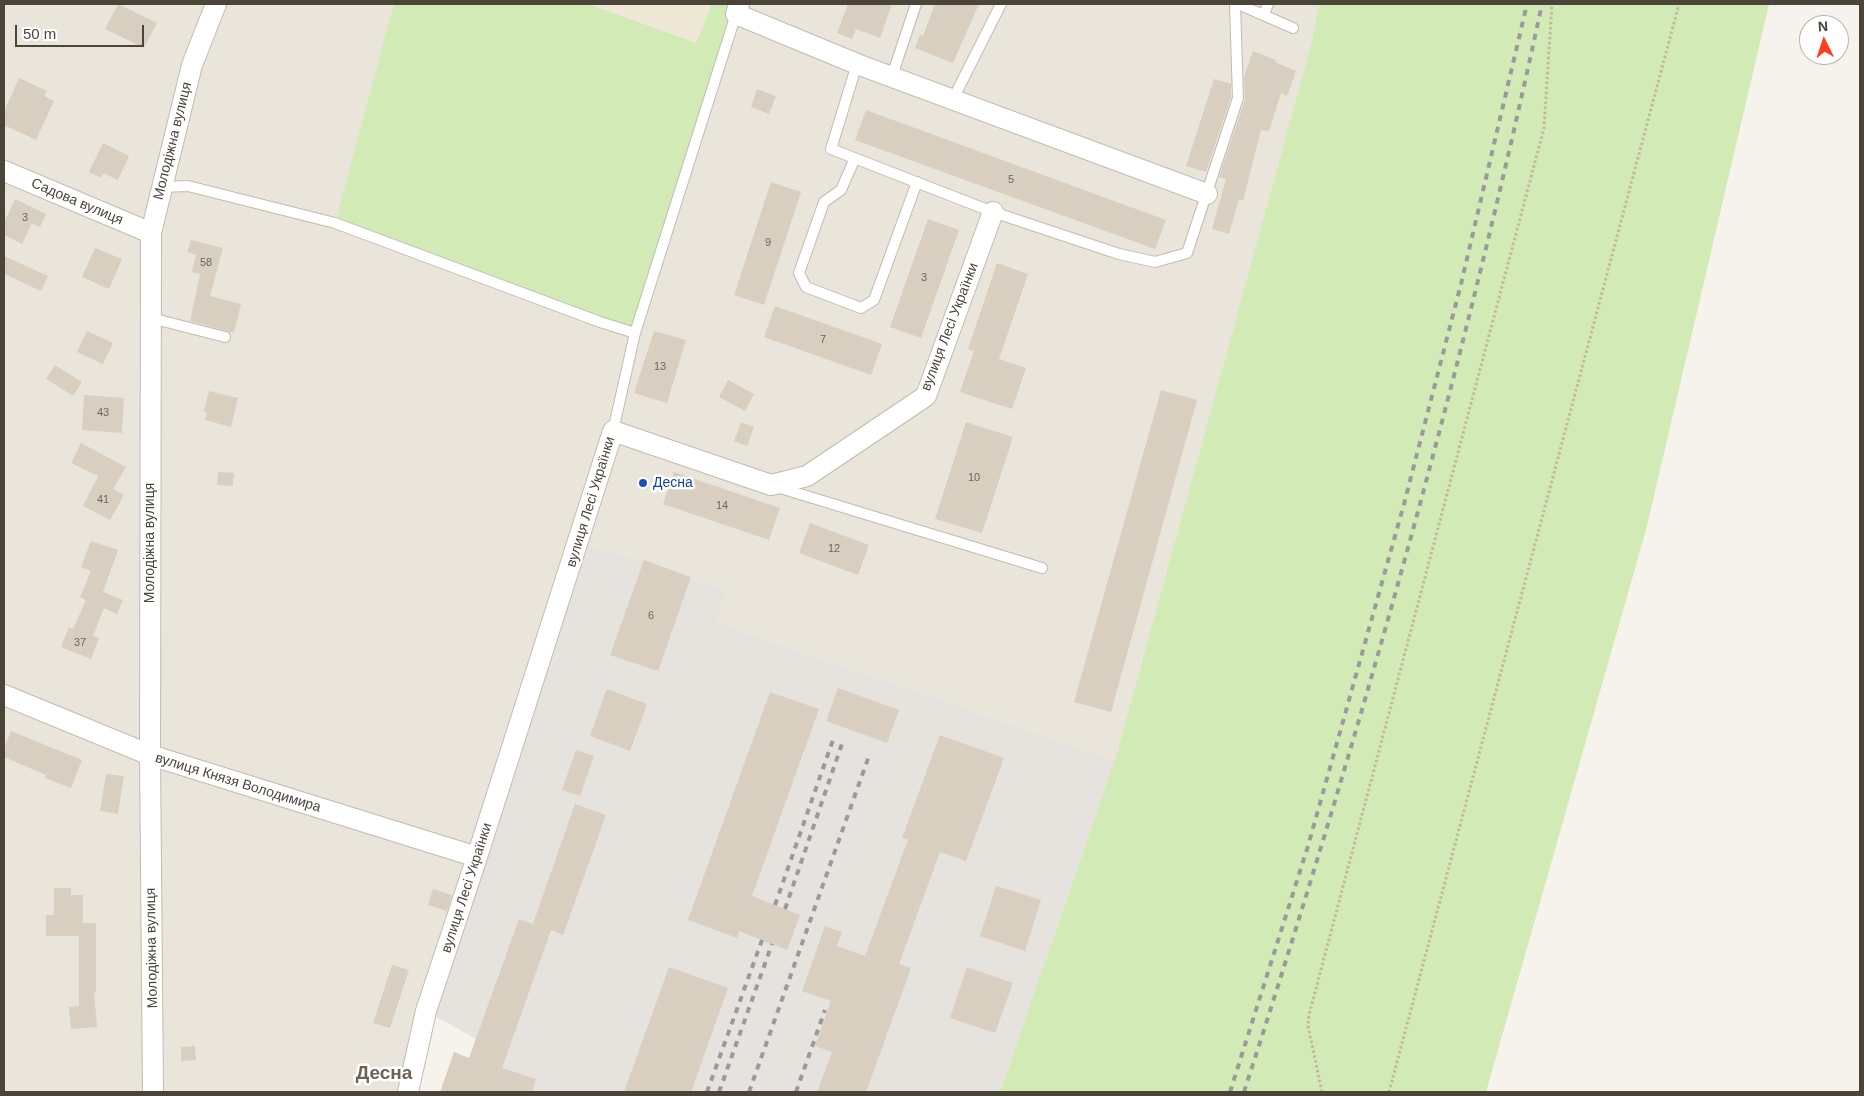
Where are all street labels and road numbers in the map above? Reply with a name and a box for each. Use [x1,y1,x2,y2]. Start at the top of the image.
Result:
street label: Молодіжна вулиця [150,80,196,202]
street label: Садова вулиця [28,175,126,229]
street label: вулиця Лесі Українки [918,261,982,393]
street label: вулиця Лесі Українки [563,435,619,569]
street label: Молодіжна вулиця [142,483,158,603]
street label: вулиця Князя Володимира [153,750,323,816]
street label: вулиця Лесі Українки [438,821,496,955]
street label: Молодіжна вулиця [143,888,161,1008]

